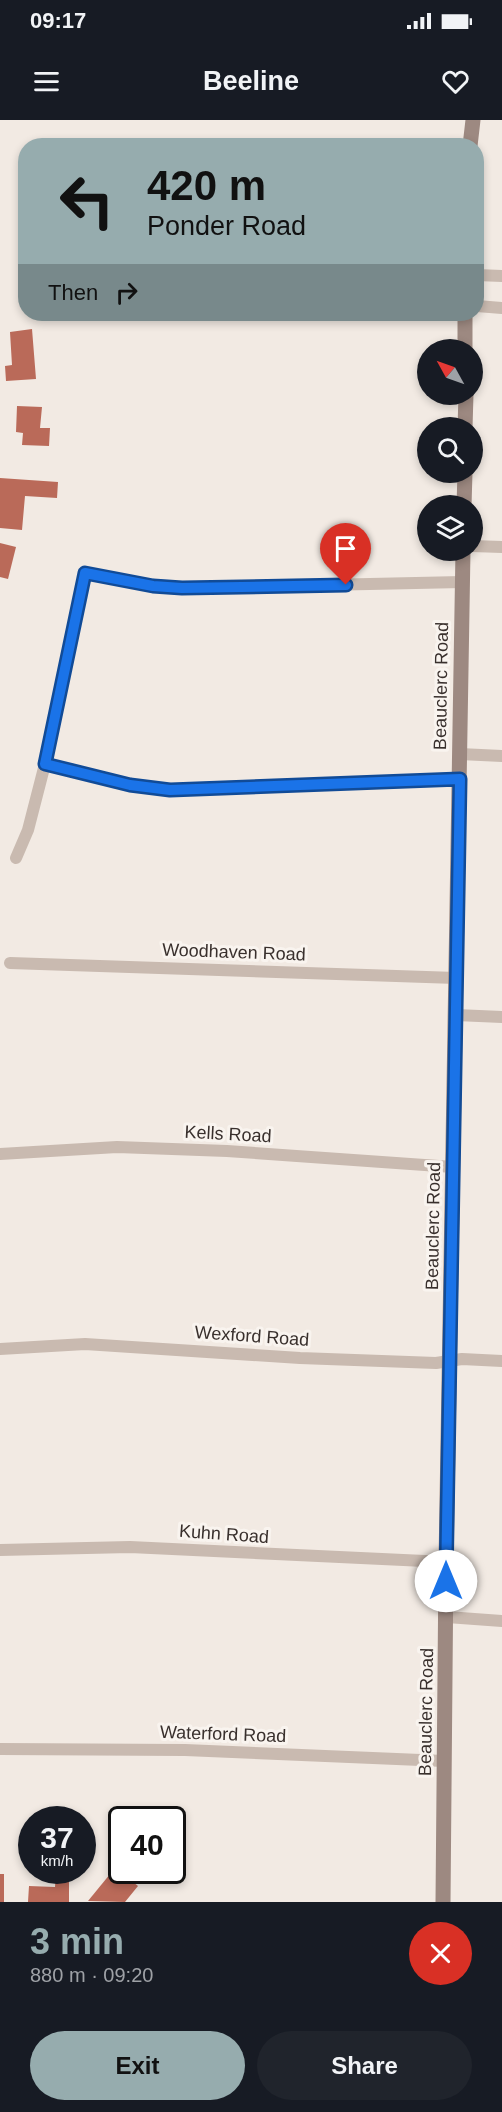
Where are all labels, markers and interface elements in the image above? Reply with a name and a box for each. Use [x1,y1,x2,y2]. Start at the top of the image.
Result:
text: 09:17 [30,8,86,33]
icon: menu [30,65,63,98]
icon: heart [439,65,472,98]
text: Beeline [203,66,299,96]
icon: left [48,162,126,240]
text: 420 m [147,162,266,209]
text: Ponder Road [147,211,306,241]
icon: right [110,276,143,309]
text: Then [48,280,98,305]
north arrow [417,339,483,405]
map controls [417,339,483,561]
button: search [417,417,483,483]
button: layers [417,495,483,561]
pin [320,523,371,585]
icon: arrive [329,532,362,565]
street label: Beauclerc Road [430,622,452,750]
street label: Woodhaven Road [162,939,306,965]
street label: Kells Road [184,1122,272,1146]
street label: Beauclerc Road [422,1162,444,1290]
street label: Wexford Road [194,1322,310,1350]
street label: Kuhn Road [178,1521,270,1547]
position arrow [414,1549,478,1613]
street label: Beauclerc Road [415,1648,437,1776]
street label: Waterford Road [159,1722,287,1746]
speed limit sign: 40 [108,1806,186,1884]
text: 37 [40,1821,74,1854]
text: km/h [41,1852,73,1869]
text: 3 min [30,1921,124,1962]
button: close [409,1922,472,1985]
text: 880 m · 09:20 [30,1964,153,1986]
button: Exit [30,2031,245,2100]
button: Share [257,2031,472,2100]

